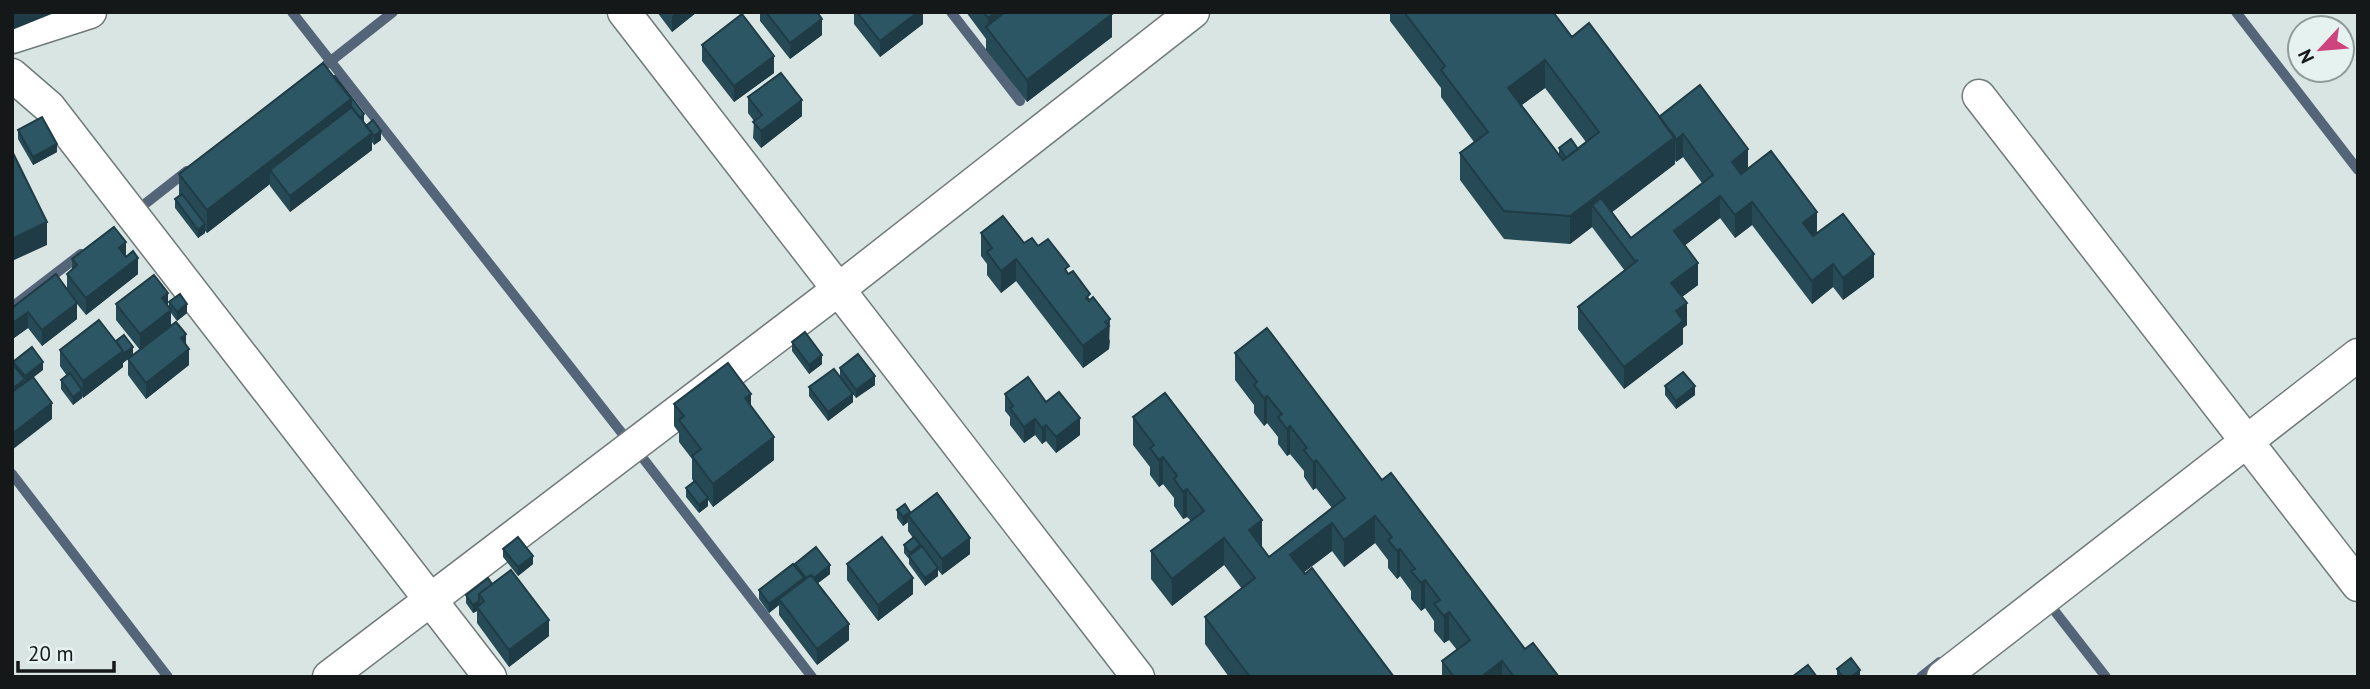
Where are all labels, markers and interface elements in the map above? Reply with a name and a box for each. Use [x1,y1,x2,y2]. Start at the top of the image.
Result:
north arrow [2286,14,2356,84]
text: N [2292,46,2319,67]
scale bar [18,630,114,674]
text: 20 m [28,640,74,667]

